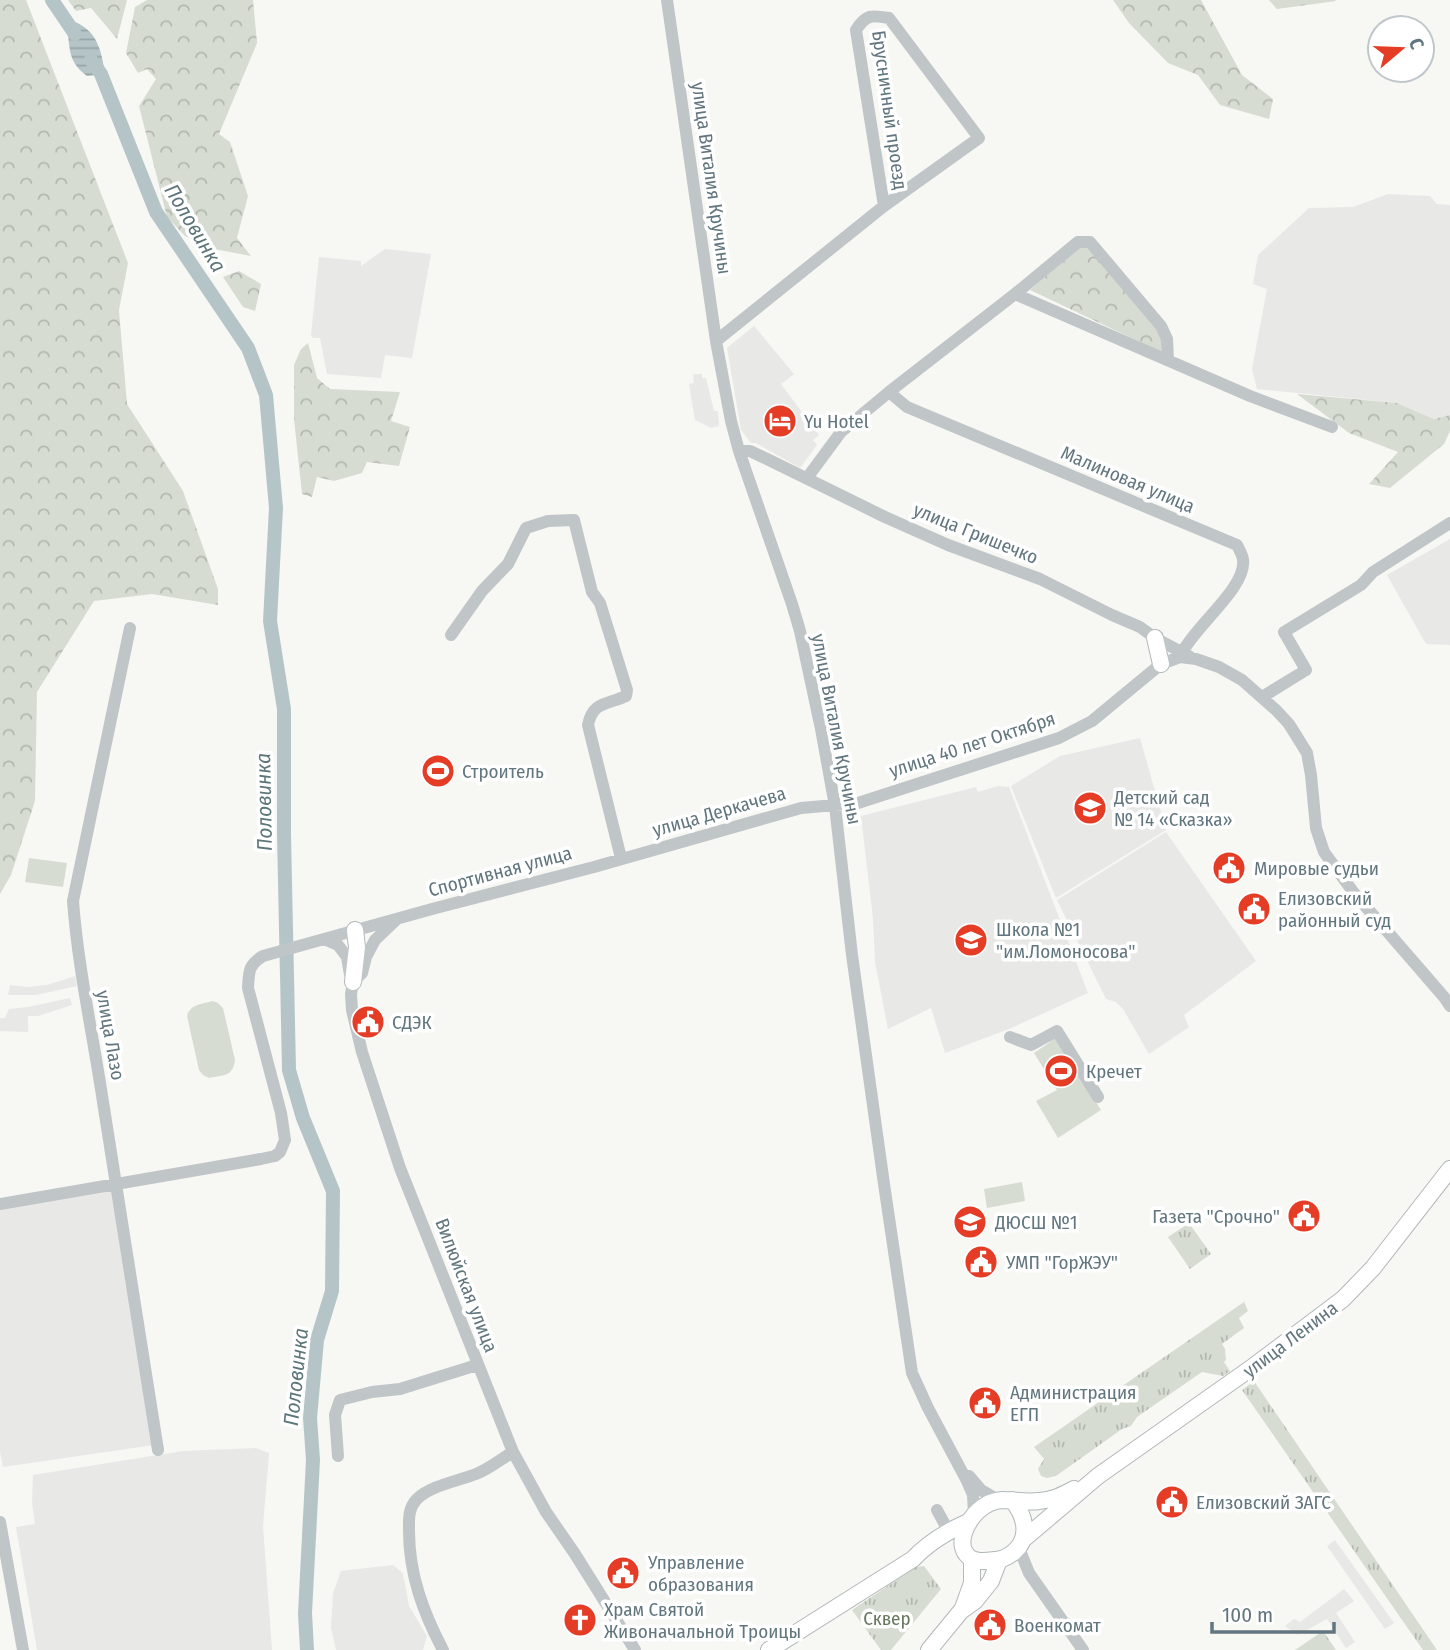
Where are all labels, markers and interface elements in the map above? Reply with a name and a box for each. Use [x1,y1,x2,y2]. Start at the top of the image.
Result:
north arrow [1366,14,1436,84]
street label: Брусничный проезд [867,29,912,191]
text: С [1404,35,1429,52]
street label: улица Виталия Кручины [687,80,736,276]
water label: Половинка [159,179,231,277]
hotel icon: Yu Hotel [761,402,799,440]
place label: Yu Hotel [804,410,869,433]
street label: Малиновая улица [1057,441,1198,518]
street label: улица Гришечко [910,498,1041,569]
street label: улица Виталия Кручины [807,632,866,826]
street label: улица 40 лет Октября [886,707,1058,782]
sports icon: Строитель [419,752,457,790]
water label: Половинка [250,753,278,851]
place label: Строитель [462,760,544,783]
street label: улица Деркачева [650,781,788,841]
place label: Детский сад № 14 «Сказка» [1113,786,1233,831]
school or university icon: Детский сад № 14 «Сказка» [1071,789,1109,827]
street label: Спортивная улица [426,841,574,902]
public building icon: Мировые судьи [1210,849,1248,887]
place label: Мировые судьи [1254,857,1379,880]
place label: Елизовский районный суд [1278,887,1391,932]
public building icon: Елизовский районный суд [1235,890,1273,928]
place label: Школа №1 "им.Ломоносова" [996,918,1135,963]
school or university icon: Школа №1 "им.Ломоносова" [952,921,990,959]
street label: улица Лазо [91,988,130,1082]
public building icon: СДЭК [349,1003,387,1041]
place label: СДЭК [392,1011,432,1034]
sports icon: Кречет [1042,1052,1080,1090]
place label: Кречет [1086,1060,1142,1083]
public building icon: Газета "Срочно" [1285,1197,1323,1235]
school or university icon: ДЮСШ №1 [951,1203,989,1241]
place label: Газета "Срочно" [1152,1205,1280,1228]
place label: ДЮСШ №1 [994,1211,1077,1234]
street label: Вилюйская улица [430,1215,503,1355]
public building icon: УМП "ГорЖЭУ" [962,1243,1000,1281]
place label: УМП "ГорЖЭУ" [1005,1251,1118,1274]
street label: улица Ленина [1239,1296,1342,1382]
water label: Половинка [278,1327,314,1427]
place label: Администрация ЕГП [1010,1381,1137,1426]
public building icon: Администрация ЕГП [966,1384,1004,1422]
public building icon: Елизовский ЗАГС [1153,1483,1191,1521]
place label: Елизовский ЗАГС [1196,1491,1331,1514]
place label: Управление образования [647,1551,754,1596]
public building icon: Управление образования [604,1554,642,1592]
scale bar [1212,1590,1334,1634]
place label: Храм Святой Живоначальной Троицы [604,1598,801,1643]
church icon: Храм Святой Живоначальной Троицы [561,1601,599,1639]
text: 100 m [1222,1602,1273,1628]
public building icon: Военкомат [971,1606,1009,1644]
park label: Сквер [863,1607,911,1630]
place label: Военкомат [1014,1614,1101,1637]

